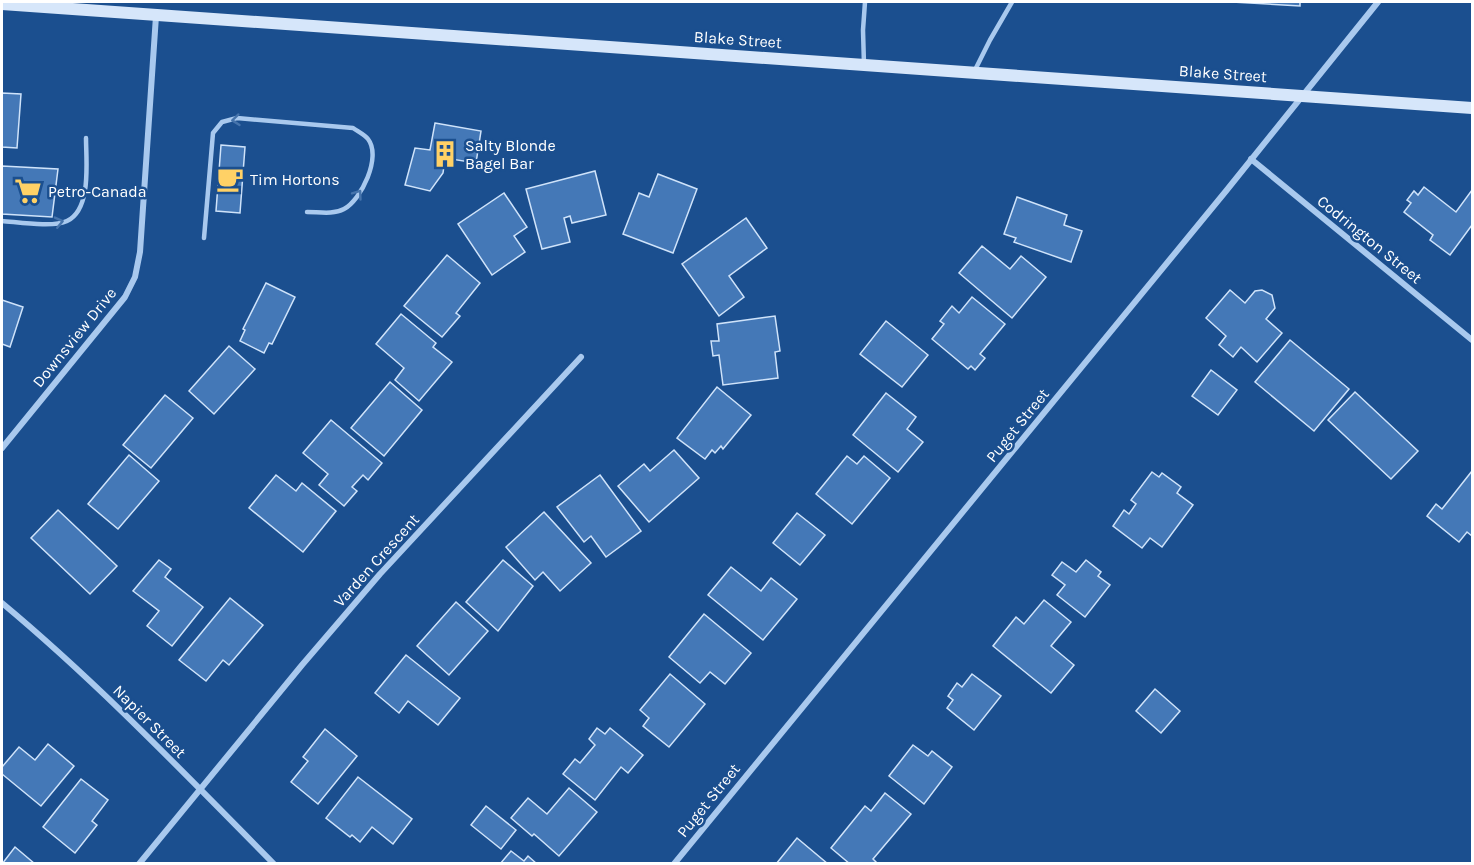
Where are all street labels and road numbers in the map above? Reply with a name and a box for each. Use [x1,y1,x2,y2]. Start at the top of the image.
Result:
street label: Blake Street [693,27,783,52]
street label: Blake Street [1178,61,1268,86]
street label: Codrington Street [1313,191,1426,287]
street label: Downsview Drive [28,284,120,391]
street label: Puget Street [982,385,1053,466]
street label: Varden Crescent [330,510,423,611]
street label: Napier Street [109,681,190,762]
street label: Puget Street [673,760,744,841]

